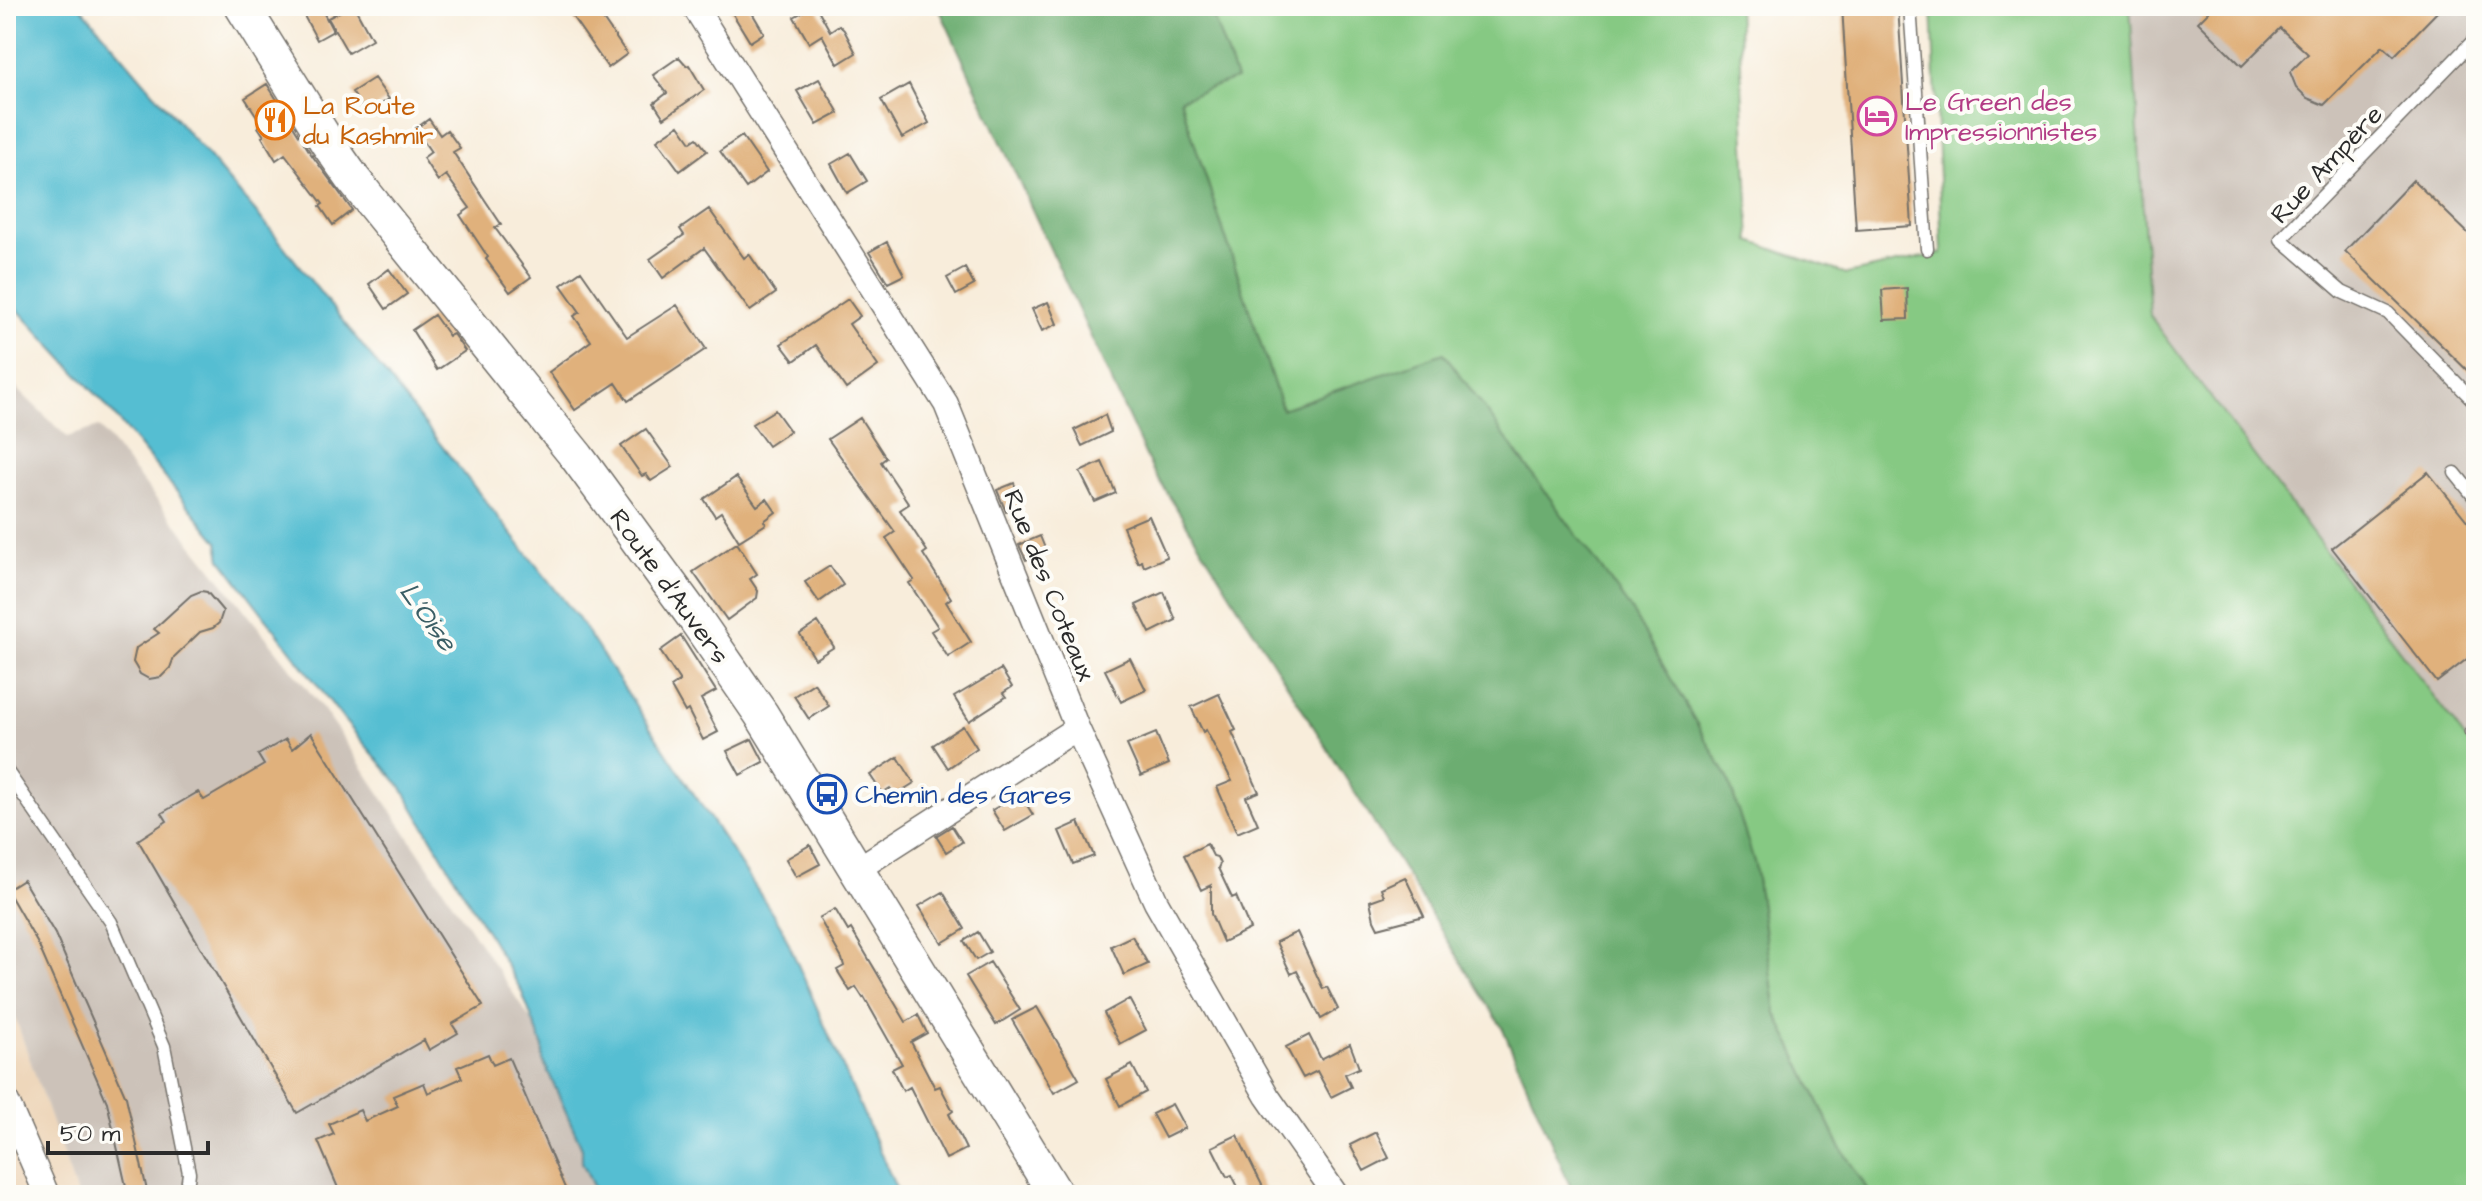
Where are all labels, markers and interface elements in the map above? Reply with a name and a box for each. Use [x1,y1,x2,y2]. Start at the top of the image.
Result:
place label: Le Green des Impressionnistes [1905,84,2097,150]
place label: La Route du Kashmir [303,88,433,154]
hotel icon: Le Green des Impressionnistes [1856,95,1898,137]
street label: Rue Ampère [2262,98,2391,232]
restaurant icon: La Route du Kashmir [254,99,296,141]
street label: Rue des Coteaux [994,484,1104,687]
street label: Route d'Auvers [601,502,738,671]
water label: L'Oise [390,575,467,661]
bus stop icon: Chemin des Gares [806,773,848,815]
place label: Chemin des Gares [855,777,1071,813]
scale bar [48,1105,208,1155]
text: 50 m [60,1117,121,1151]

